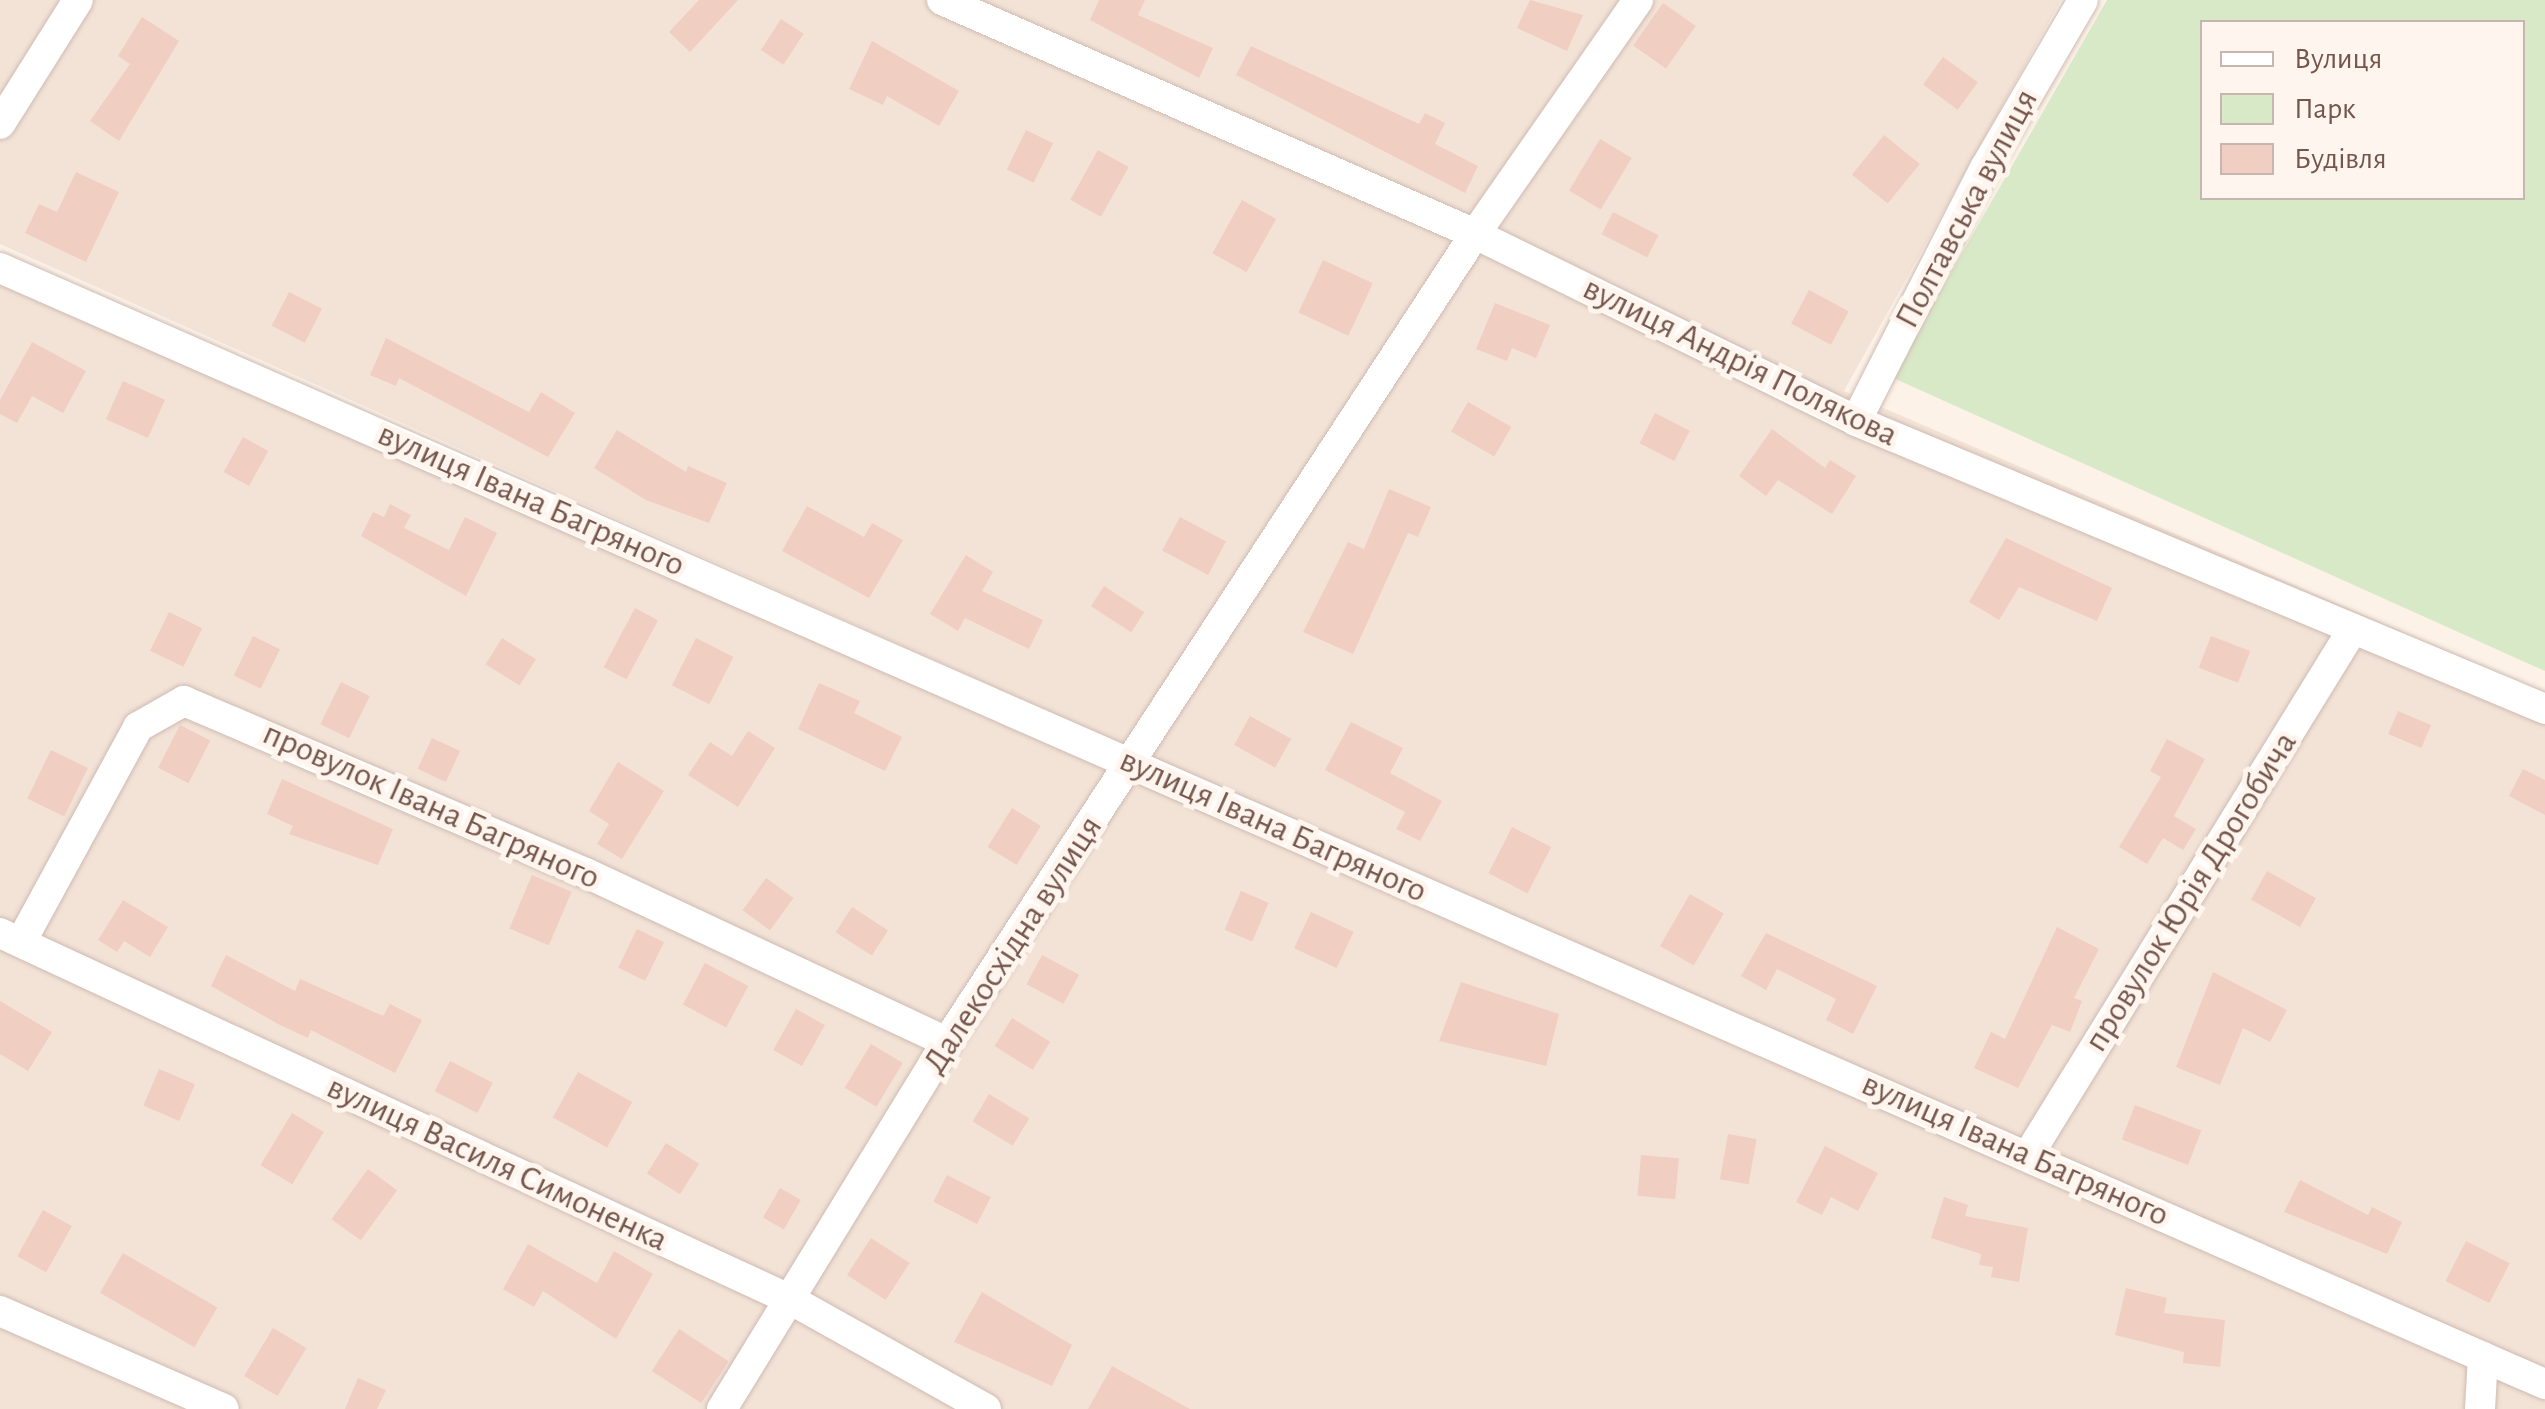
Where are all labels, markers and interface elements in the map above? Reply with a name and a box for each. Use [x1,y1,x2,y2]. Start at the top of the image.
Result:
legend [2200,20,2525,200]
text: Вулиця [2294,44,2382,74]
street label: Полтавська вулиця [1886,82,2048,336]
text: Парк [2294,94,2356,124]
text: Будівля [2294,144,2387,174]
street label: вулиця Андрія Полякова [1576,268,1904,456]
street label: вулиця Івана Багряного [371,413,691,587]
street label: провулок Івана Багряного [256,713,606,899]
street label: провулок Юрія Дрогобича [2075,724,2307,1060]
street label: вулиця Івана Багряного [1113,739,1433,913]
street label: Далекосхідна вулиця [914,808,1112,1082]
street label: вулиця Івана Багряного [1855,1063,2175,1237]
street label: вулиця Василя Симоненка [320,1067,674,1261]

